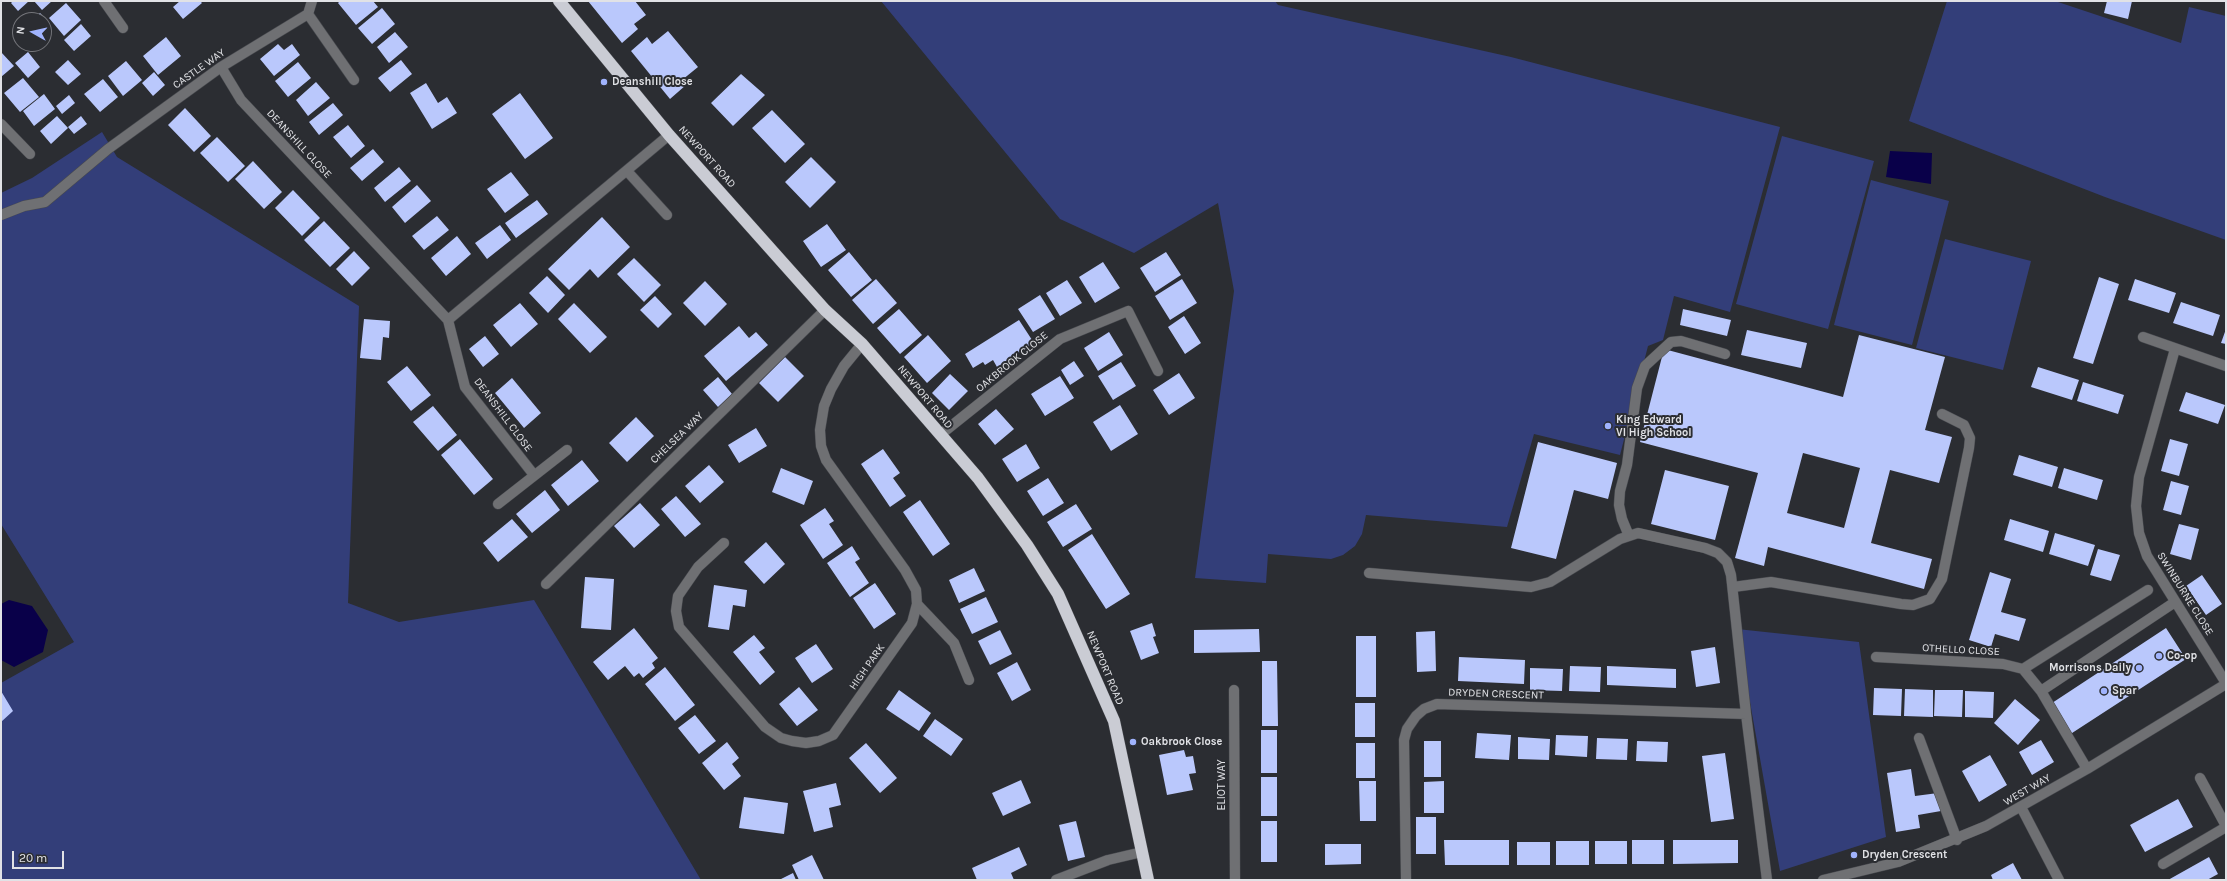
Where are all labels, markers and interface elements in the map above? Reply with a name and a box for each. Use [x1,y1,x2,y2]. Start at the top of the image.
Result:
north arrow [12,12,52,52]
text: N [14,26,28,35]
street label: CASTLE WAY [170,46,228,92]
place label: Deanshill Close [612,75,693,89]
marker: Deanshill Close [599,77,609,87]
street label: DEANSHILL CLOSE [264,107,334,181]
street label: NEWPORT ROAD [676,123,738,191]
street label: OAKBROOK CLOSE [973,329,1051,395]
street label: NEWPORT ROAD [895,362,955,432]
street label: DEANSHILL CLOSE [471,375,535,455]
street label: CHELSEA WAY [648,409,706,467]
place label: King Edward VI High School [1616,413,1692,439]
marker: King Edward VI High School [1603,421,1613,431]
street label: SWINBURNE CLOSE [2154,550,2216,638]
street label: NEWPORT ROAD [1083,629,1127,707]
street label: OTHELLO CLOSE [1922,641,2000,659]
street label: HIGH PARK [846,642,888,692]
place label: Co-op [2167,649,2197,663]
marker: Co-op [2154,651,2164,661]
place label: Morrisons Daily [2049,661,2131,675]
marker: Morrisons Daily [2134,663,2144,673]
place label: Spar [2112,684,2136,698]
street label: DRYDEN CRESCENT [1448,686,1544,702]
marker: Spar [2099,686,2109,696]
place label: Oakbrook Close [1141,735,1222,749]
marker: Oakbrook Close [1128,737,1138,747]
street label: ELIOT WAY [1215,759,1229,811]
street label: WEST WAY [2001,771,2053,809]
scale bar [14,843,66,869]
place label: Dryden Crescent [1862,848,1947,862]
marker: Dryden Crescent [1849,850,1859,860]
text: 20 m [19,851,47,865]

